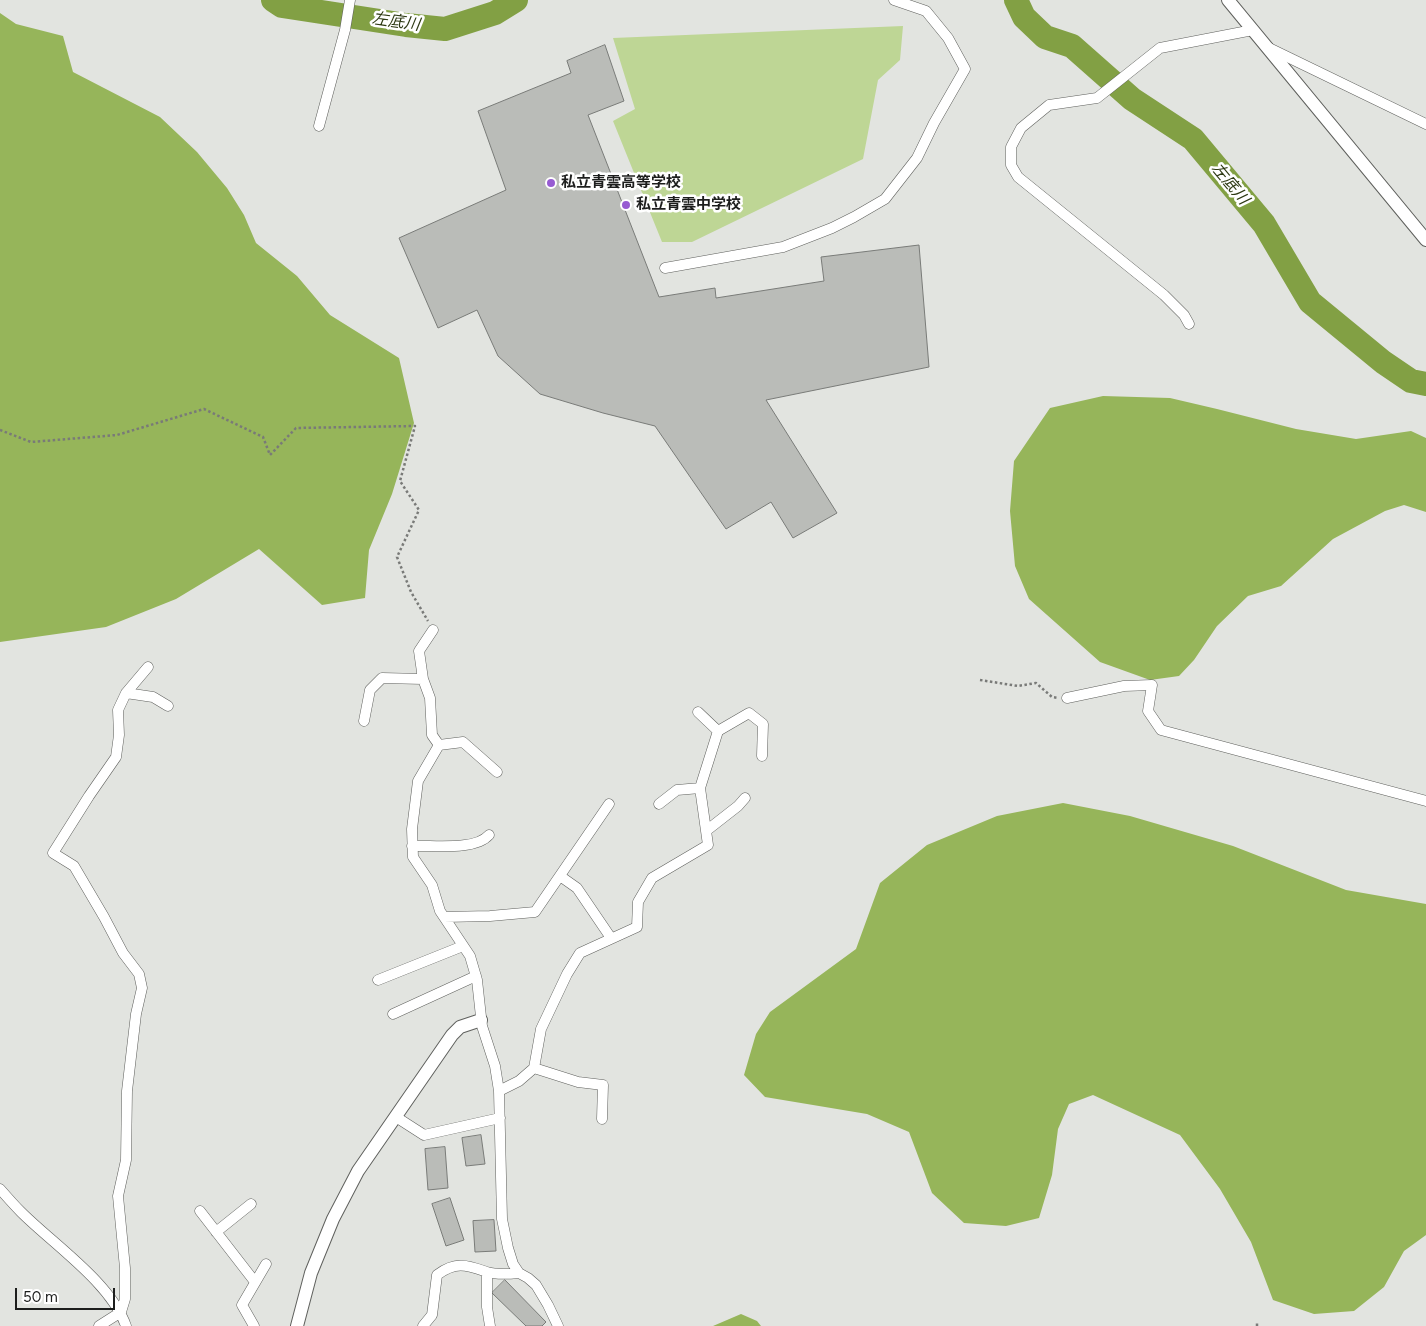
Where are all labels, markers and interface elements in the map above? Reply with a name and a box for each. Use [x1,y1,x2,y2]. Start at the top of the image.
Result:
water label: 左底川 [371,9,421,35]
water label: 左底川 [1207,159,1253,209]
place label: 私立青雲高等学校 [561,174,681,192]
marker: 私立青雲高等学校 [545,177,557,189]
place label: 私立青雲中学校 [636,196,741,214]
marker: 私立青雲中学校 [620,199,632,211]
scale bar [18,1278,118,1310]
text: 50 m [23,1288,58,1306]

